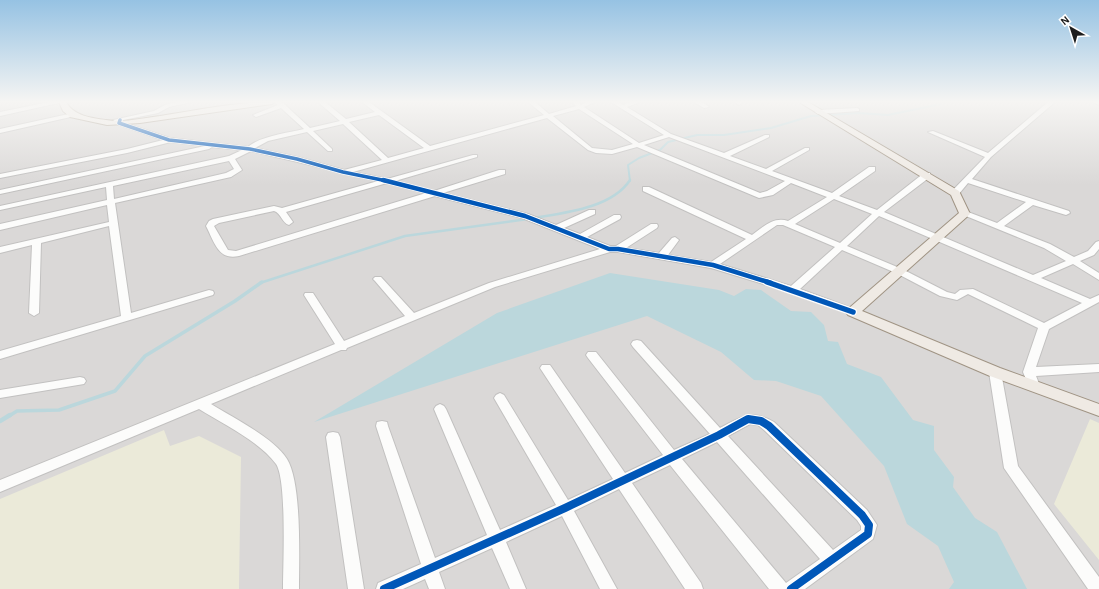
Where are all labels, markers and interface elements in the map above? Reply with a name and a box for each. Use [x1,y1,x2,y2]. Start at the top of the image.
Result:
north arrow [1051,8,1091,48]
text: N [1059,14,1071,27]

